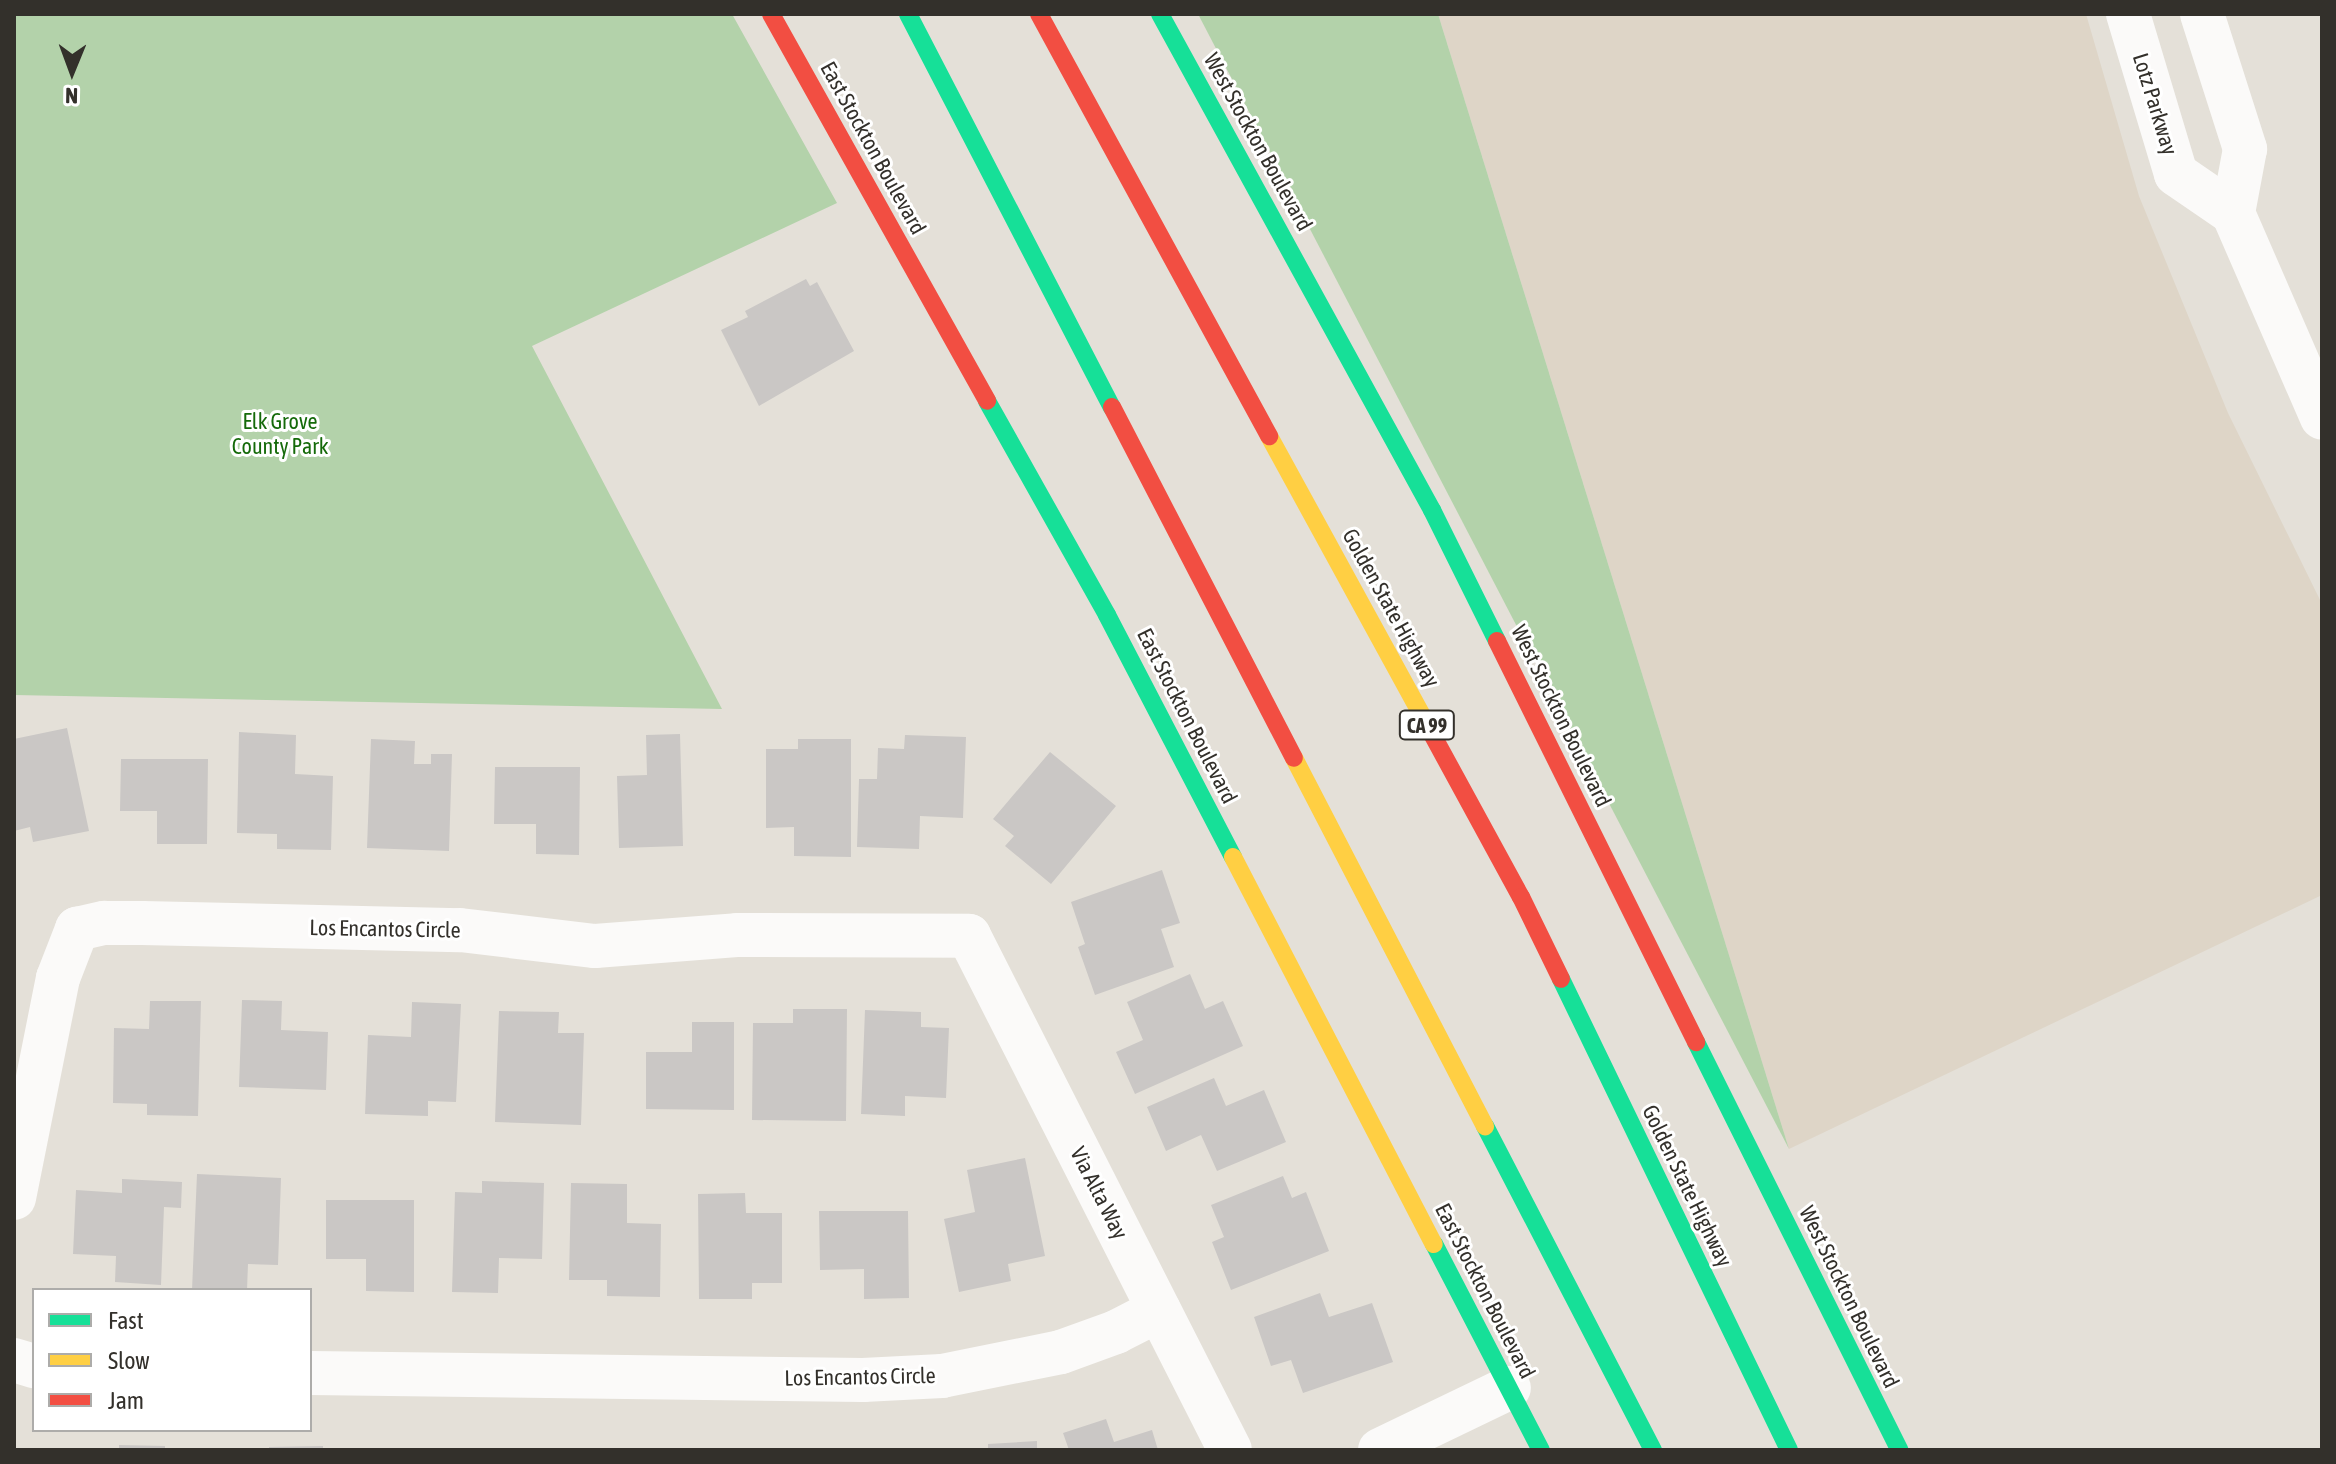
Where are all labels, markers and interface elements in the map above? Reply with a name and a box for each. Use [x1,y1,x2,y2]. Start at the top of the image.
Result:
north arrow [32,32,112,112]
street label: West Stockton Boulevard [1198,49,1318,235]
street label: Lotz Parkway [2127,50,2183,158]
street label: East Stockton Boulevard [815,57,931,239]
text: N [65,83,78,109]
park label: Elk Grove County Park [232,408,328,460]
street label: Golden State Highway [1337,524,1445,692]
street label: West Stockton Boulevard [1506,621,1616,811]
street label: East Stockton Boulevard [1131,624,1243,808]
road number: CA 99 [1397,709,1457,741]
street label: Los Encantos Circle [309,914,461,944]
street label: Golden State Highway [1636,1101,1738,1271]
street label: Via Alta Way [1065,1143,1133,1243]
street label: East Stockton Boulevard [1429,1199,1541,1383]
street label: West Stockton Boulevard [1794,1202,1904,1392]
legend [32,1288,312,1432]
text: Fast [108,1307,144,1334]
text: Slow [108,1347,150,1374]
street label: Los Encantos Circle [784,1362,936,1392]
text: Jam [108,1387,144,1414]

